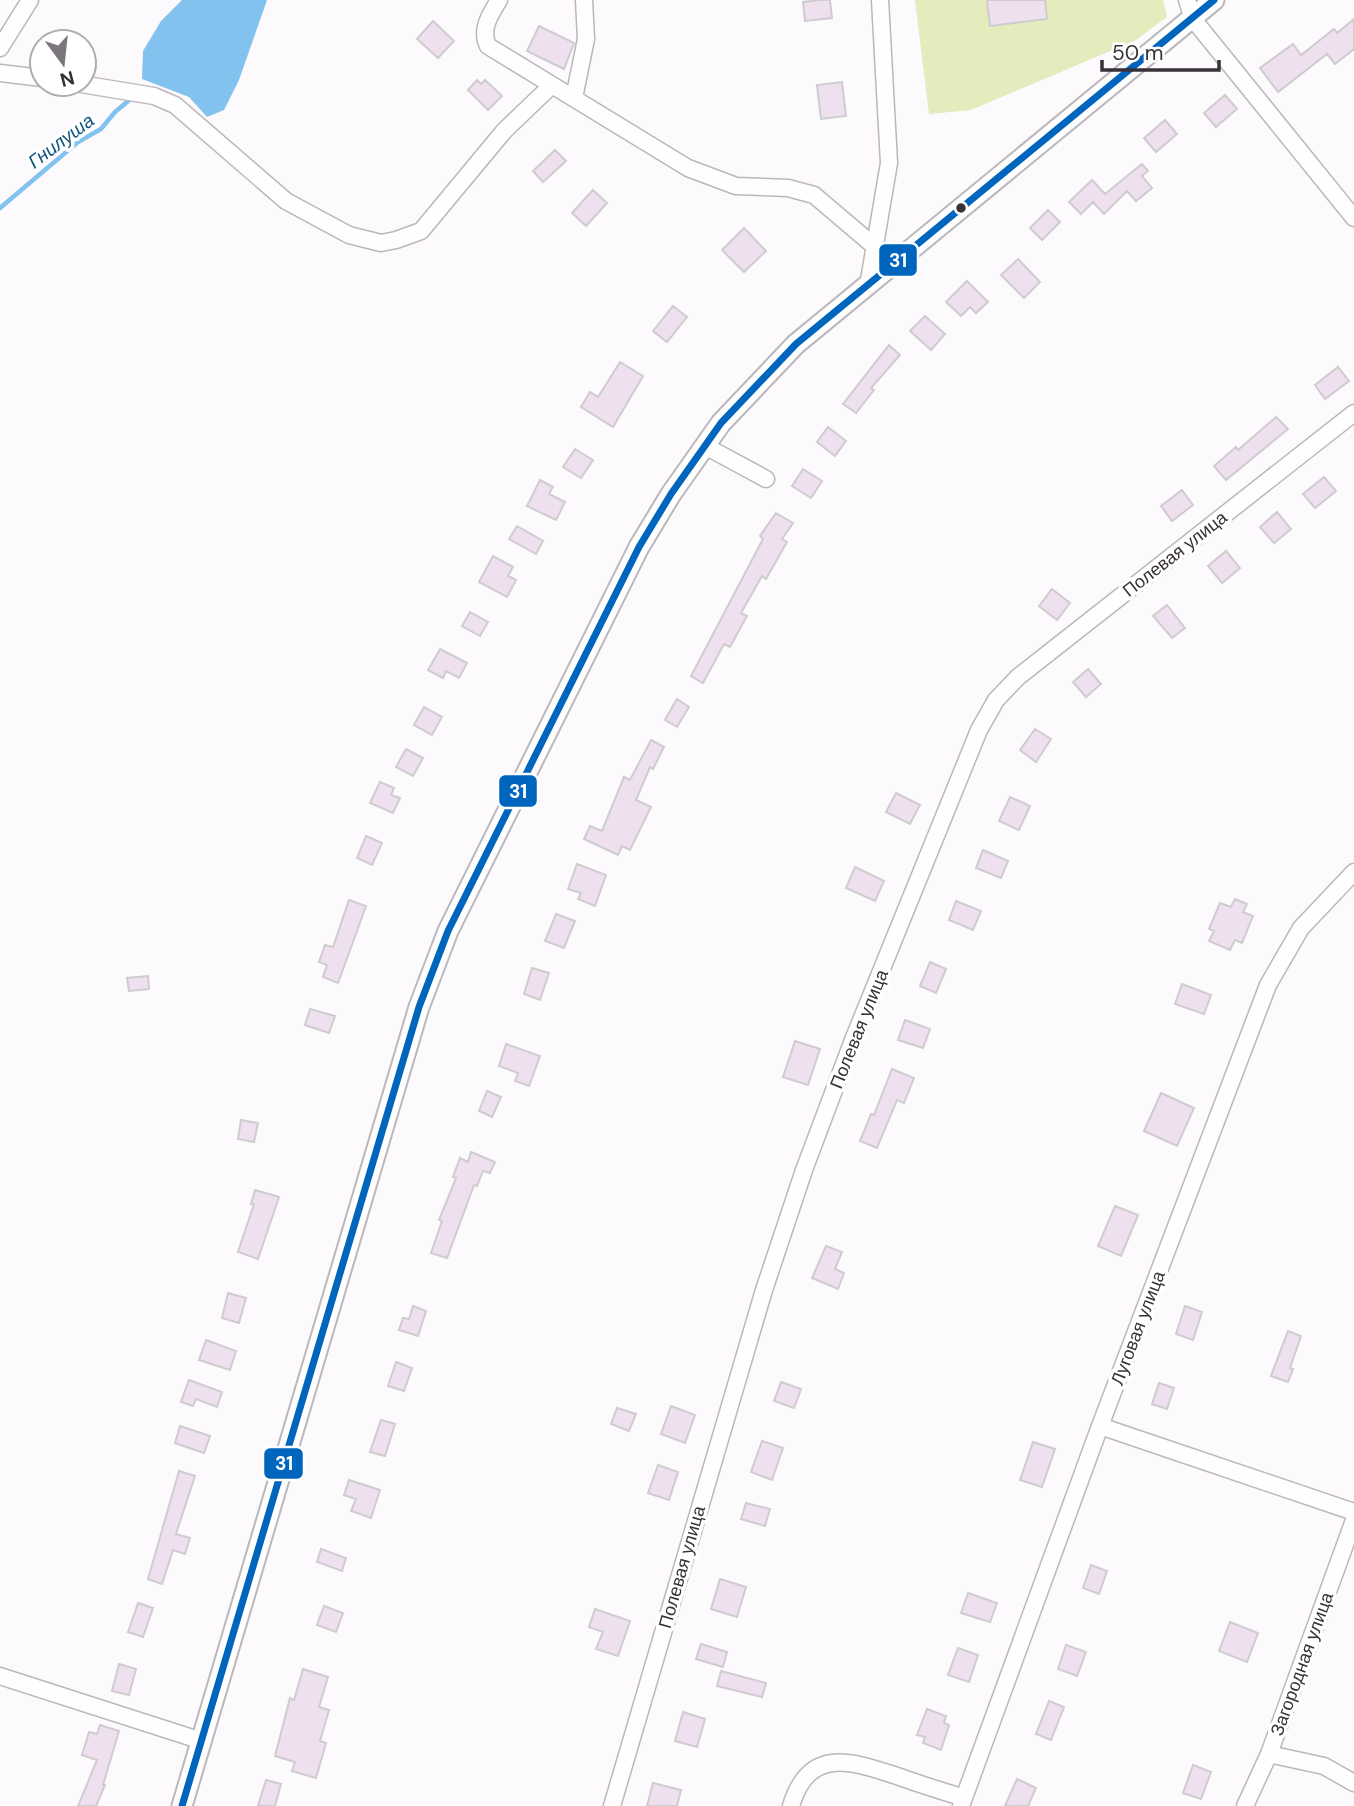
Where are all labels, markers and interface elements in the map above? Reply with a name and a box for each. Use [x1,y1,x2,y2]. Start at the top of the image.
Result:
north arrow [28,28,98,98]
scale bar [1102,28,1219,72]
text: 50 m [1112,39,1163,67]
text: N [57,65,77,93]
water label: Гнилуша [23,108,99,174]
unlabelled marker [954,201,968,215]
line badge: 31 [878,243,918,277]
text: 31 [889,248,907,273]
street label: Полевая улица [1118,505,1233,602]
line badge: 31 [498,774,538,808]
text: 31 [509,779,527,804]
street label: Полевая улица [824,965,894,1092]
street label: Луговая улица [1105,1266,1171,1389]
line badge: 31 [263,1447,304,1480]
text: 31 [275,1451,293,1476]
street label: Полевая улица [653,1502,711,1631]
street label: Загородная улица [1265,1588,1339,1739]

